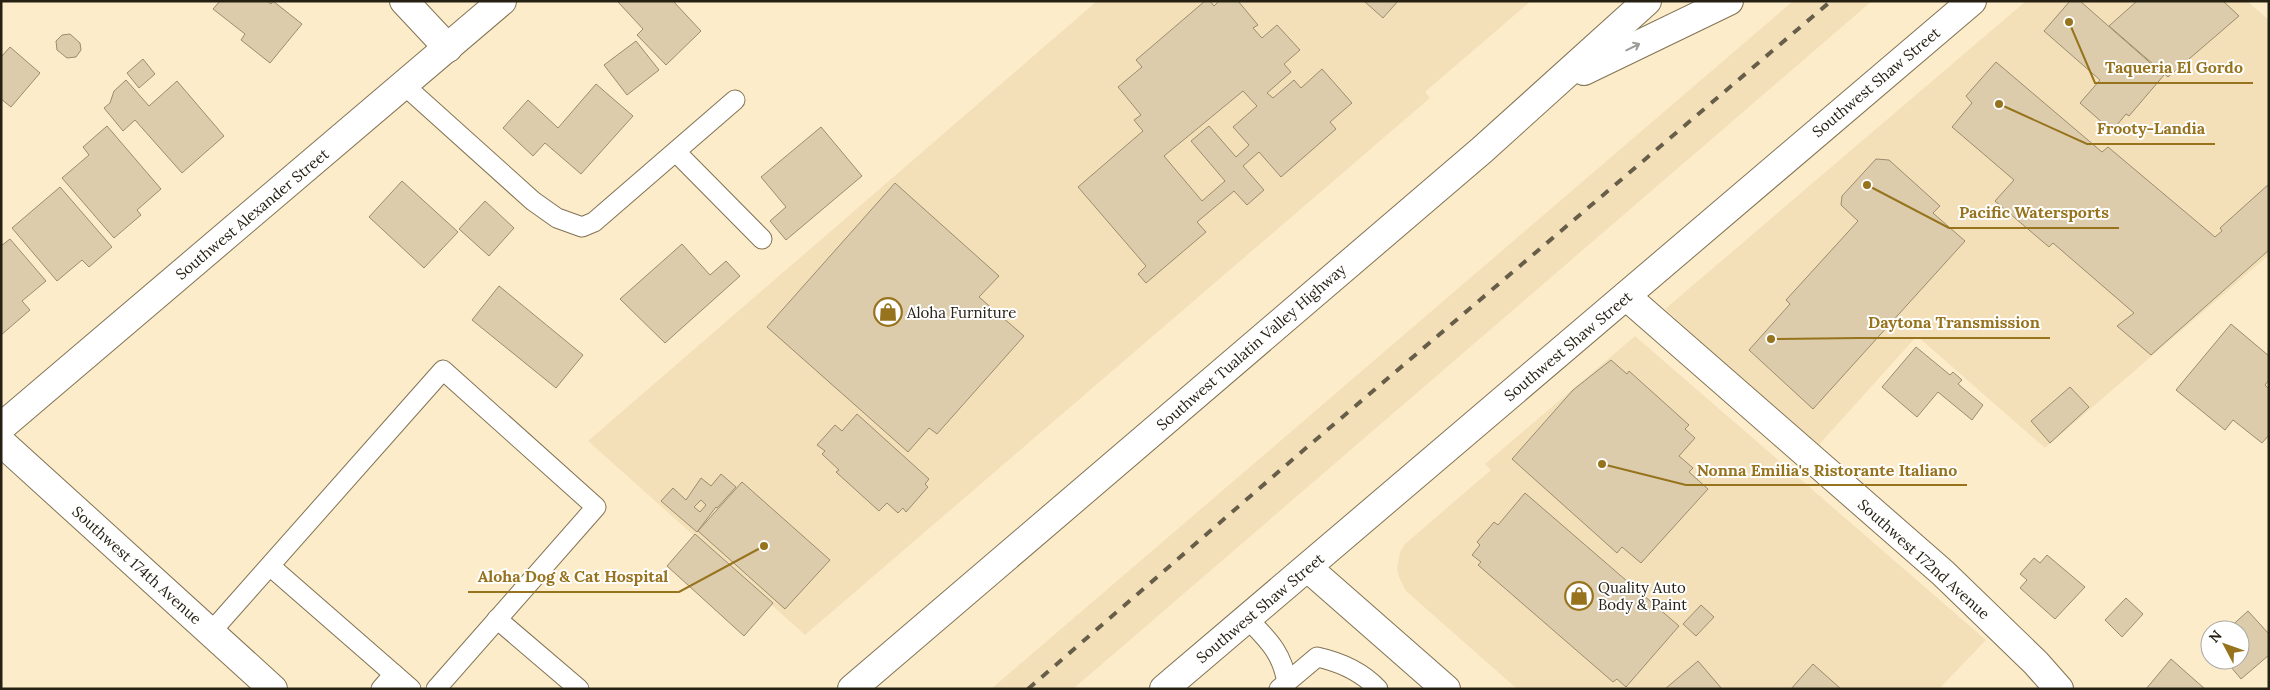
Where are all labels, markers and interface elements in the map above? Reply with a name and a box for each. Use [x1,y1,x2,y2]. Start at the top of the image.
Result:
street label: Southwest Shaw Street [1808,23,1944,141]
one-way arrow [1625,42,1640,52]
callout: Taqueria El Gordo [2095,52,2253,83]
text: Taqueria El Gordo [2105,57,2243,77]
callout: Frooty-Landia [2087,113,2215,144]
text: Frooty-Landia [2097,118,2206,138]
street label: Southwest Alexander Street [172,144,333,284]
callout: Pacific Watersports [1949,197,2119,228]
text: Pacific Watersports [1959,202,2109,222]
street label: Southwest Tualatin Valley Highway [1153,260,1350,434]
street label: Southwest Shaw Street [1500,287,1636,405]
shop icon: Aloha Furniture [873,297,903,327]
place label: Aloha Furniture [906,303,1016,322]
callout: Daytona Transmission [1858,307,2050,338]
text: Daytona Transmission [1868,312,2040,332]
callout: Nonna Emilia's Ristorante Italiano [1686,454,1967,485]
text: Nonna Emilia's Ristorante Italiano [1697,460,1957,480]
street label: Southwest 172nd Avenue [1854,495,1994,623]
street label: Southwest 174th Avenue [68,502,206,628]
street label: Southwest Shaw Street [1192,549,1328,667]
callout: Aloha Dog & Cat Hospital [468,561,679,592]
text: Aloha Dog & Cat Hospital [478,566,668,586]
place label: Quality Auto Body & Paint [1598,578,1687,614]
shop icon: Quality Auto Body & Paint [1564,581,1594,611]
north arrow [2200,620,2250,670]
text: N [2205,626,2226,646]

